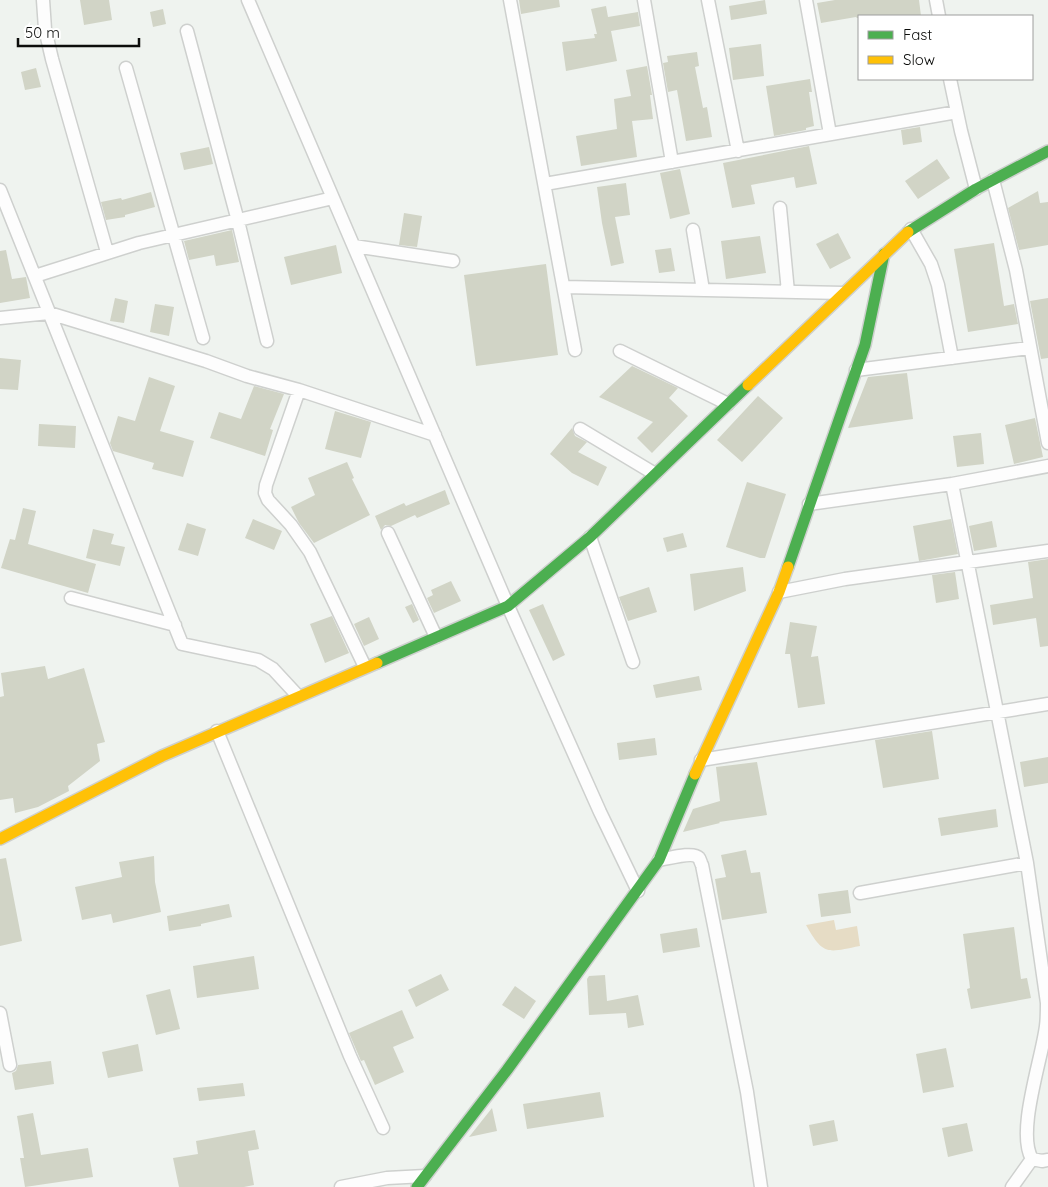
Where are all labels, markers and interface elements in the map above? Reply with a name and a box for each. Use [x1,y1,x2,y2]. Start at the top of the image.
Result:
scale bar [18,15,139,47]
legend [858,15,1033,80]
text: 50 m [25,23,60,42]
text: Fast [903,25,932,44]
text: Slow [903,50,935,69]

